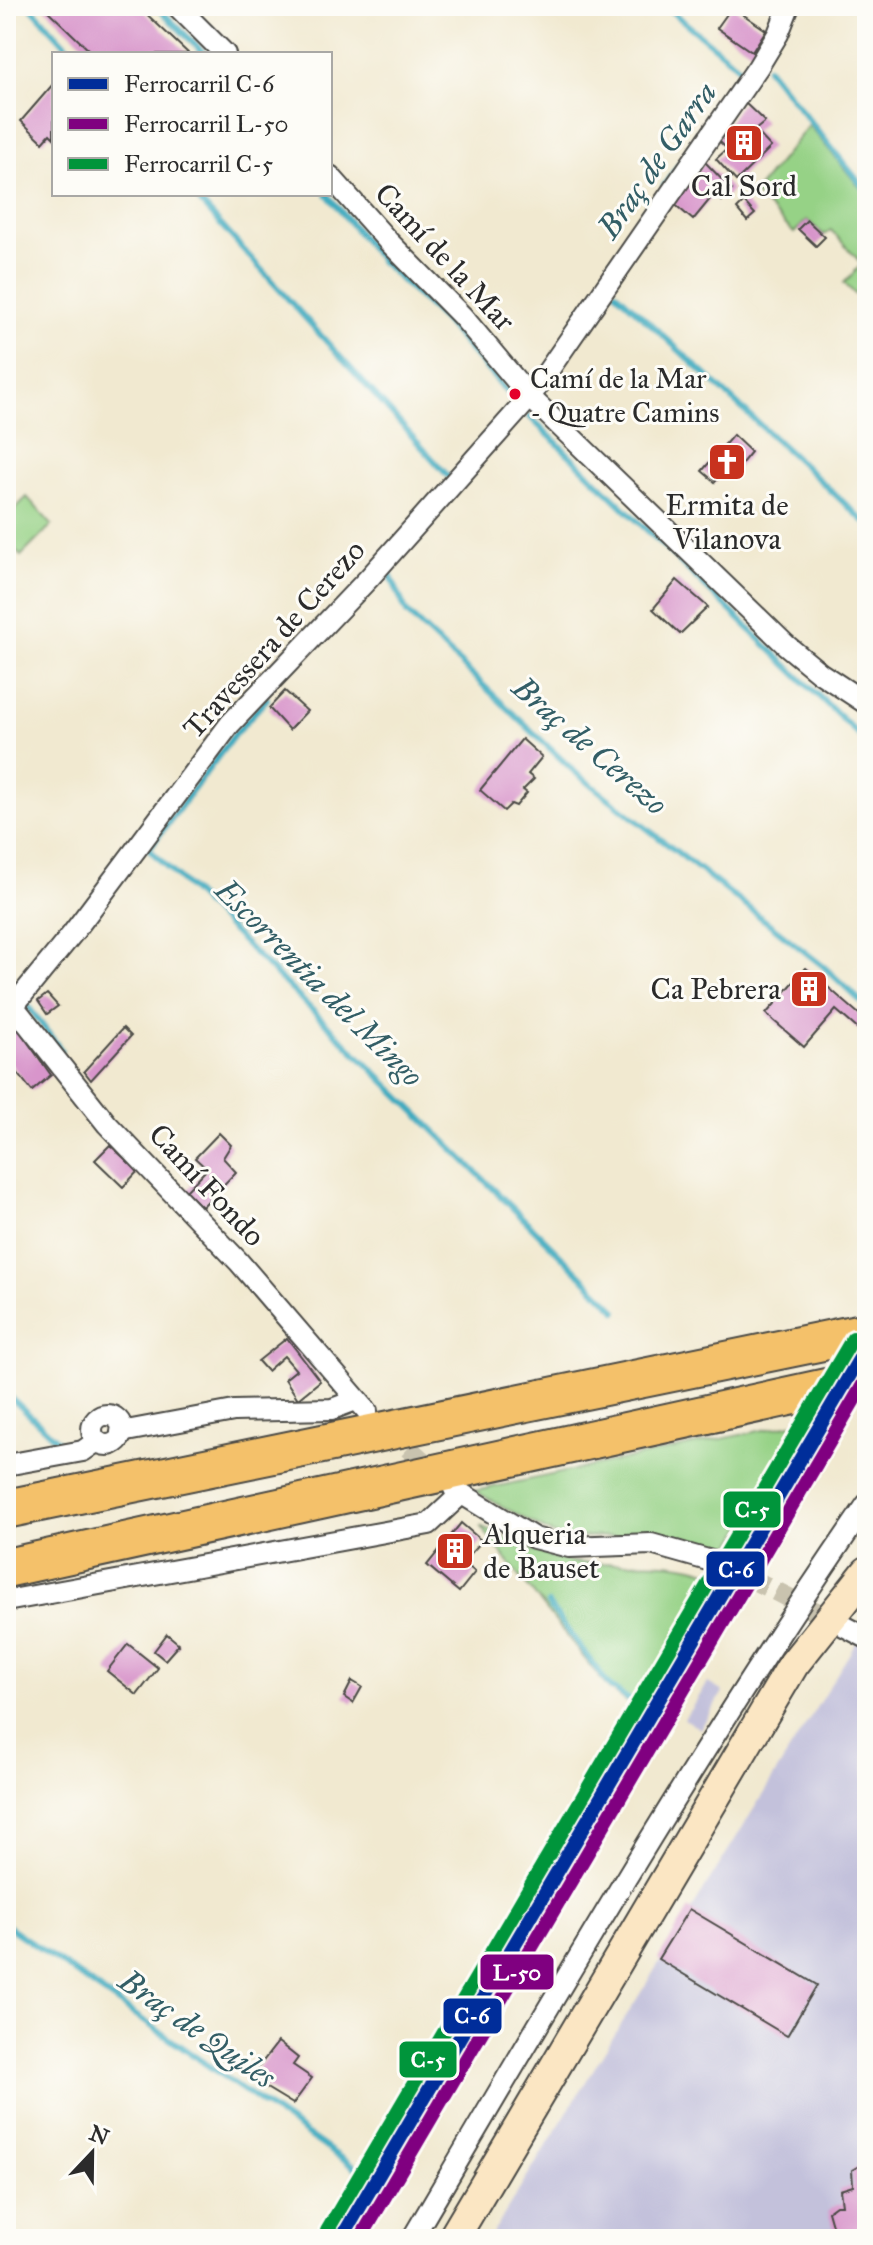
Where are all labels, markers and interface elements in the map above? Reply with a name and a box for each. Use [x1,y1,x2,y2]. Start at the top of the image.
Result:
legend [52,52,332,196]
text: Ferrocarril C-6 [124,69,275,99]
water label: Braç de Garra [588,74,725,247]
text: Ferrocarril L-50 [124,109,289,139]
building icon: Cal Sord [723,122,765,164]
text: Ferrocarril C-5 [124,149,273,179]
place label: Cal Sord [691,168,797,204]
street label: Camí de la Mar [367,176,523,339]
place label: Camí de la Mar - Quatre Camins [530,361,719,430]
marker: Camí de la Mar - Quatre Camins [507,386,523,402]
church icon: Ermita de Vilanova [706,441,748,483]
place label: Ermita de Vilanova [665,487,789,557]
street label: Travessera de Cerezo [175,532,373,746]
water label: Braç de Cerezo [503,667,675,824]
water label: Escorrentia del Mingo [206,870,431,1095]
building icon: Ca Pebrera [788,968,830,1010]
place label: Ca Pebrera [651,971,781,1007]
street label: Camí Fondo [141,1116,273,1254]
line badge: C-5 [722,1490,782,1529]
text: C-5 [735,1496,770,1523]
place label: Alqueria de Bauset [481,1516,600,1586]
building icon: Alqueria de Bauset [434,1530,476,1572]
line badge: C-6 [705,1550,766,1588]
text: C-6 [718,1556,755,1583]
line badge: L-50 [479,1953,555,1991]
text: L-50 [493,1959,541,1986]
water label: Braç de Quiles [110,1960,283,2097]
line badge: C-6 [442,1997,503,2035]
text: C-6 [454,2002,491,2029]
line badge: C-5 [398,2040,458,2079]
text: C-5 [411,2046,446,2073]
north arrow [52,2113,132,2193]
text: N [86,2119,113,2151]

